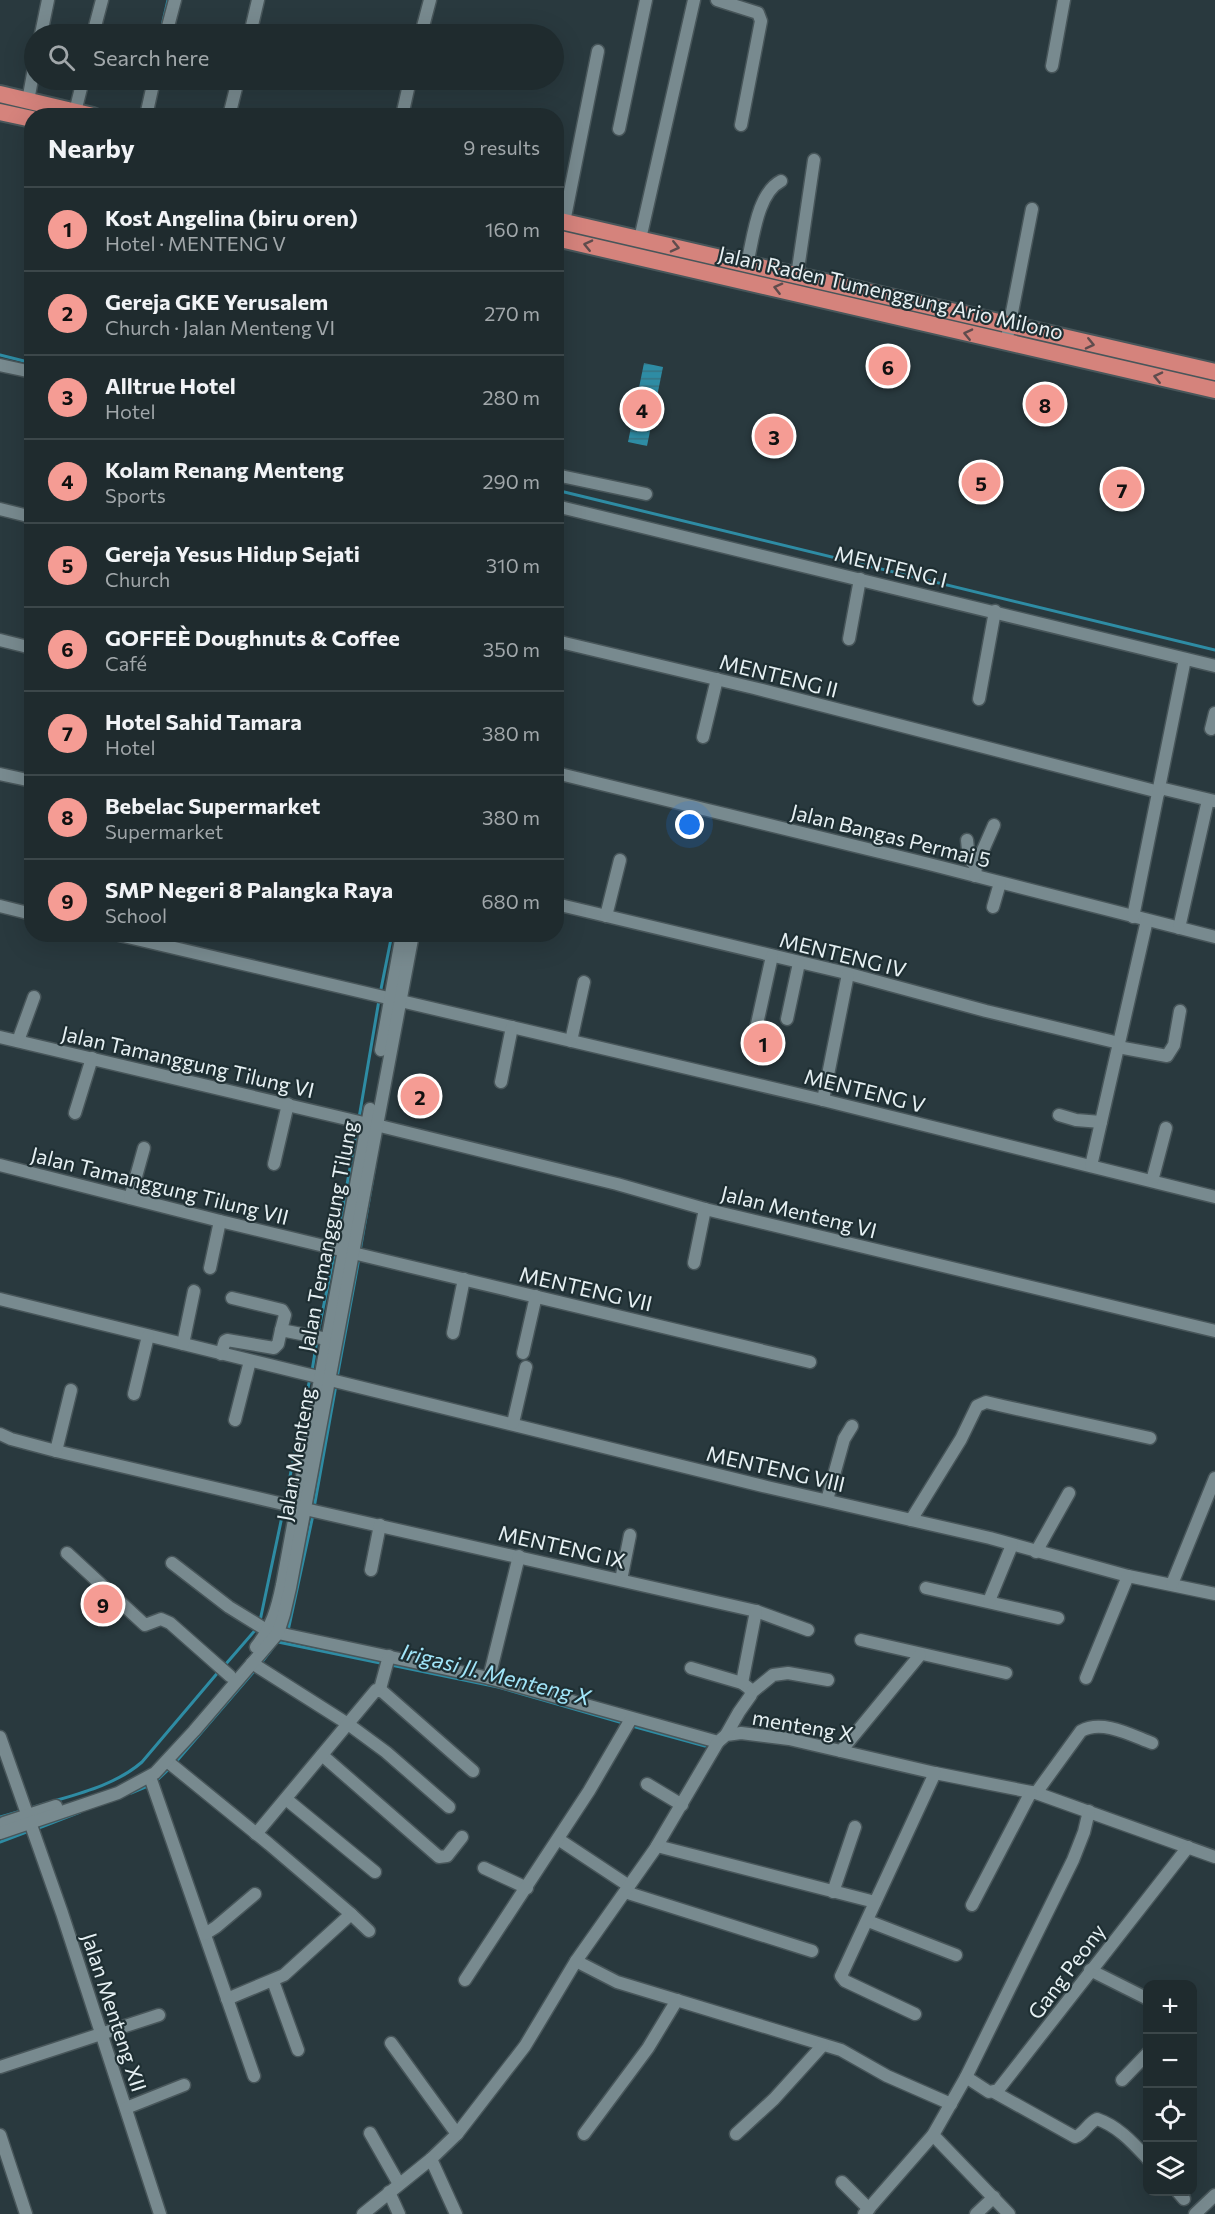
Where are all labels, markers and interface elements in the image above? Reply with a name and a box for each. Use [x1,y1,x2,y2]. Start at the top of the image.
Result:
search box [24,24,564,90]
icon: search [45,41,78,74]
text: Search here [93,44,209,71]
text: Nearby [48,132,135,163]
text: 9 results [463,135,540,159]
text: Kost Angelina (biru oren) [105,204,358,231]
text: 1 [63,217,72,241]
text: 160 m [485,217,540,241]
text: Hotel · MENTENG V [105,231,286,255]
one-way arrow [583,239,593,252]
one-way arrow [670,240,680,253]
street label: Jalan Raden Tumenggung Ario Milono [716,240,1066,344]
one-way arrow [773,283,783,296]
text: Gereja GKE Yerusalem [105,288,328,315]
text: 2 [62,301,73,325]
text: 270 m [484,301,540,325]
text: Church · Jalan Menteng VI [105,315,335,339]
one-way arrow [963,328,973,341]
one-way arrow [1085,336,1095,349]
pin: 6 [868,344,908,388]
one-way arrow [1153,371,1163,384]
text: Alltrue Hotel [105,372,236,399]
pin: 8 [1026,382,1064,426]
text: 3 [62,385,73,409]
text: 280 m [482,385,540,409]
pin: 4 [622,386,662,432]
text: Hotel [105,399,155,423]
pin: 3 [754,414,794,458]
text: Kolam Renang Menteng [105,456,344,483]
pin: 5 [962,460,1000,504]
pin: 7 [1102,466,1142,512]
text: 4 [61,469,74,493]
text: 290 m [482,469,540,493]
text: Sports [105,483,166,507]
text: Gereja Yesus Hidup Sejati [105,540,360,567]
street label: MENTENG I [832,540,950,592]
text: 5 [62,553,73,577]
text: 310 m [486,553,540,577]
text: Church [105,567,170,591]
text: GOFFEÈ Doughnuts & Coffee [105,624,400,651]
text: 6 [61,637,74,661]
text: 350 m [483,637,540,661]
street label: MENTENG II [717,648,841,702]
text: Café [105,651,147,675]
text: Hotel Sahid Tamara [105,708,302,735]
text: 7 [62,721,73,745]
text: 380 m [482,721,540,745]
text: Hotel [105,735,155,759]
text: Bebelac Supermarket [105,792,320,819]
street label: Jalan Bangas Permai 5 [789,798,993,872]
text: 8 [61,805,74,829]
text: 380 m [482,805,540,829]
your location [675,810,704,839]
text: Supermarket [105,819,223,843]
text: SMP Negeri 8 Palangka Raya [105,876,393,903]
text: 9 [61,889,74,913]
text: 680 m [481,889,540,913]
text: School [105,903,167,927]
street label: MENTENG IV [777,926,909,982]
street label: Jalan Tamanggung Tilung VI [59,1020,317,1102]
pin: 1 [744,1020,783,1066]
street label: MENTENG V [802,1063,928,1117]
pin: 2 [400,1074,440,1118]
street label: Jalan Temanggung Tilung [292,1118,362,1354]
street label: Jalan Tamanggung Tilung VII [28,1141,292,1229]
street label: Jalan Menteng VI [718,1180,880,1242]
street label: MENTENG VII [517,1261,655,1315]
street label: Jalan Menteng [271,1385,319,1523]
street label: MENTENG VIII [704,1440,848,1496]
street label: MENTENG IX [496,1519,628,1573]
pin: 9 [84,1582,122,1626]
water label: Irigasi Jl. Menteng X [398,1637,595,1711]
street label: menteng X [750,1704,856,1746]
street label: Gang Peony [1022,1918,1110,2024]
street label: Jalan Menteng XII [78,1929,152,2095]
map controls [1143,1980,1197,2196]
button: + [1143,1980,1197,2034]
button: − [1143,2034,1197,2088]
button: locate [1143,2088,1197,2142]
button: layers [1143,2142,1197,2196]

